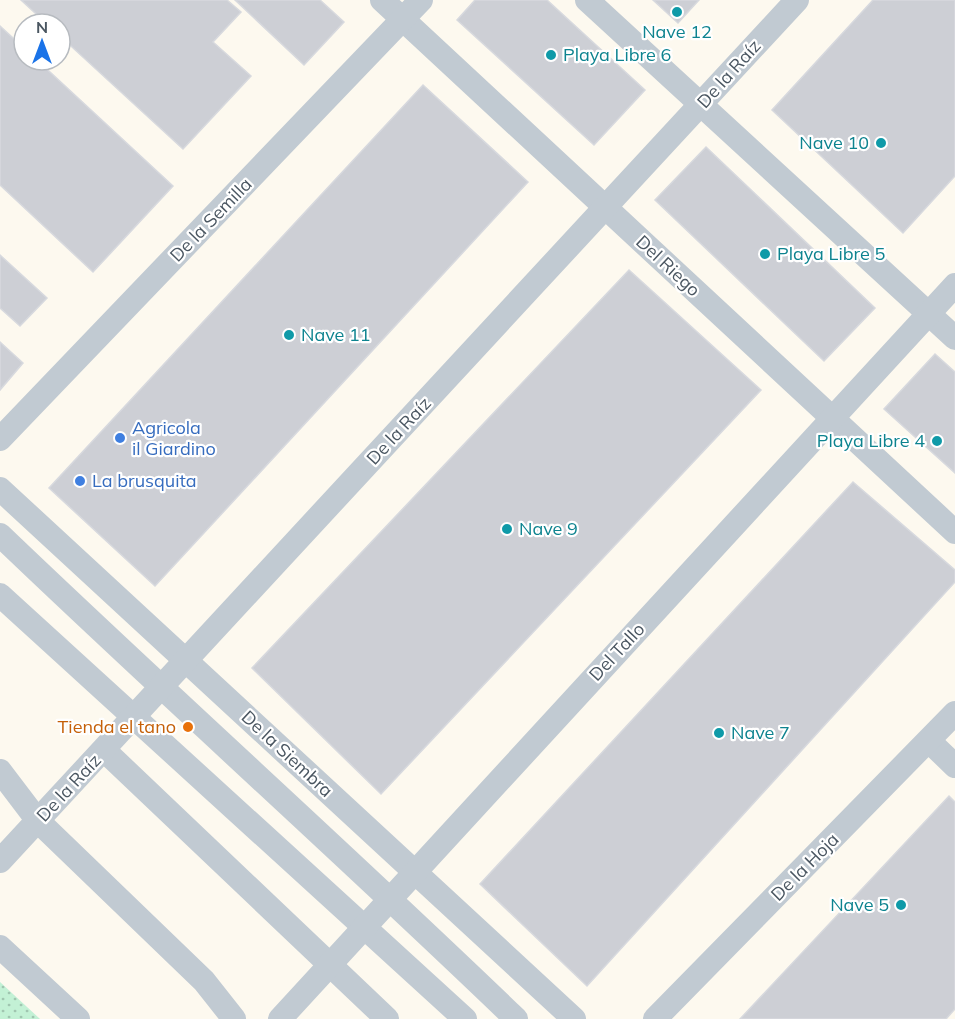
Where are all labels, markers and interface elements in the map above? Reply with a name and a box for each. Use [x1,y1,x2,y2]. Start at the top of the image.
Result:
marker: Nave 12 [670,5,684,19]
north arrow [12,12,72,72]
text: N [36,17,48,37]
place label: Nave 12 [642,20,712,43]
street label: De la Raíz [692,35,765,113]
place label: Playa Libre 6 [563,43,671,66]
marker: Playa Libre 6 [544,48,558,62]
place label: Nave 10 [799,131,869,154]
marker: Nave 10 [874,136,888,150]
street label: De la Semilla [165,173,256,267]
street label: Del Riego [631,230,705,301]
place label: Playa Libre 5 [777,242,885,265]
marker: Playa Libre 5 [758,247,772,261]
place label: Nave 11 [301,323,371,346]
marker: Nave 11 [282,328,296,342]
street label: De la Raíz [361,392,436,469]
place label: Agricola il Giardino [132,416,216,460]
place label: Playa Libre 4 [817,429,925,452]
marker: Agricola il Giardino [113,431,127,445]
marker: Playa Libre 4 [930,434,944,448]
place label: La brusquita [92,469,197,492]
marker: La brusquita [73,474,87,488]
place label: Nave 9 [519,517,578,540]
marker: Nave 9 [500,522,514,536]
street label: Del Tallo [584,618,649,686]
street label: De la Siembra [237,705,338,802]
place label: Tienda el tano [58,715,176,738]
marker: Tienda el tano [181,720,195,734]
place label: Nave 7 [731,721,790,744]
marker: Nave 7 [712,726,726,740]
street label: De la Raíz [31,749,106,826]
street label: De la Hoja [766,828,843,905]
place label: Nave 5 [830,893,889,916]
marker: Nave 5 [894,898,908,912]

